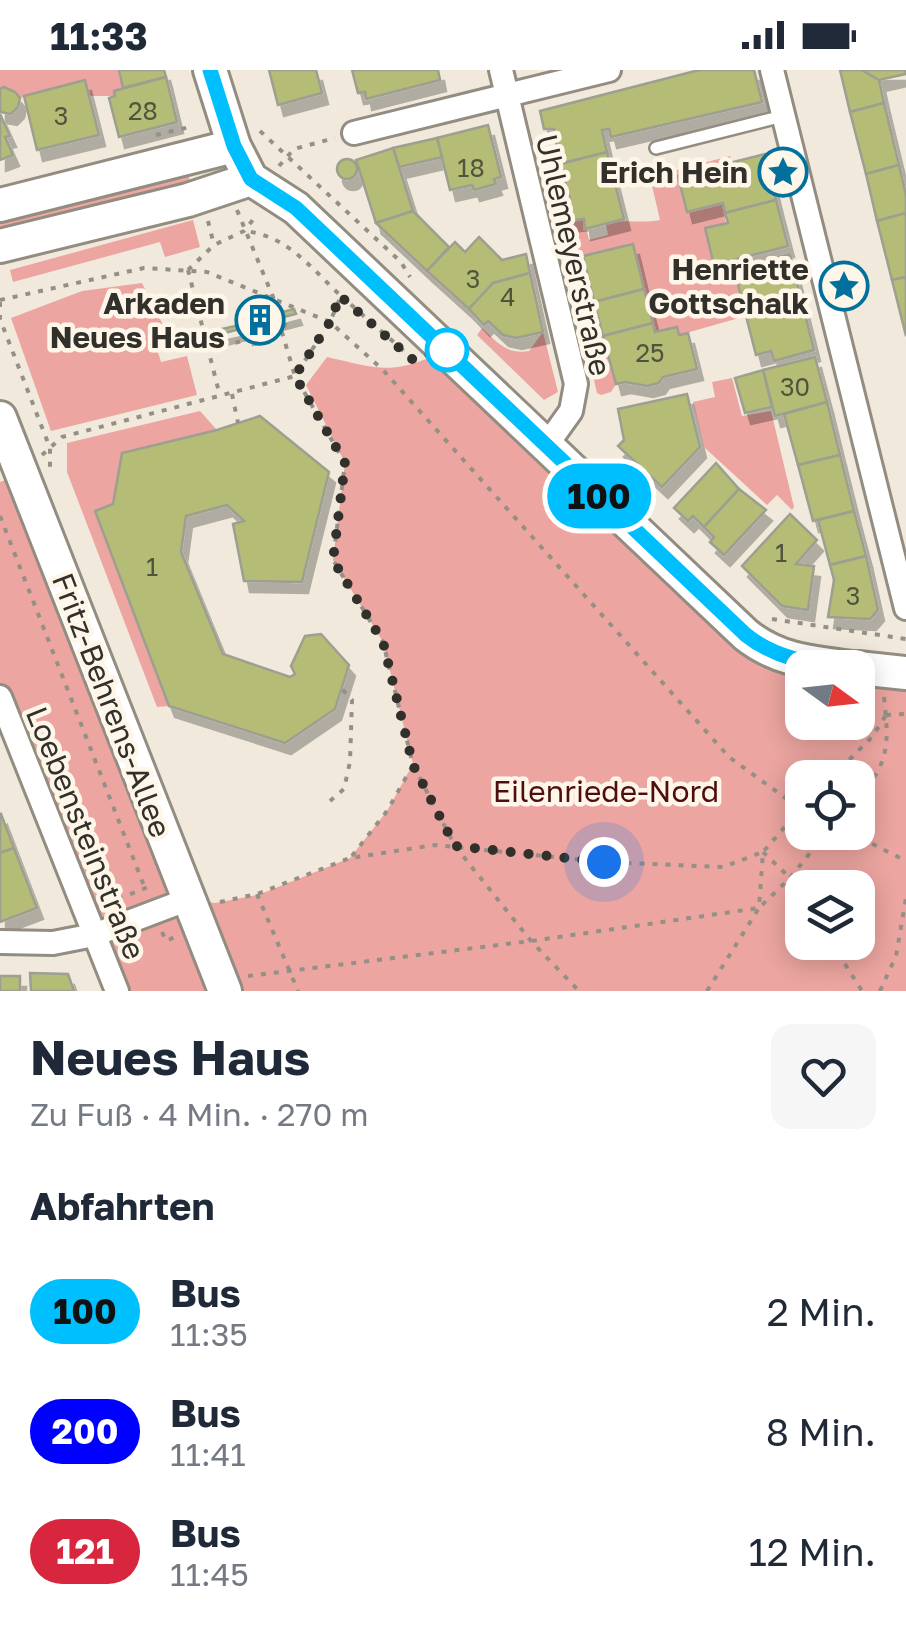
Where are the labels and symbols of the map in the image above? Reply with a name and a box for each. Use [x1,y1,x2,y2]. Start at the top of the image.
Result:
house number: 28 [128,95,158,126]
house number: 3 [54,100,68,131]
street label: Uhlemeyerstraße [529,131,619,379]
place icon: Erich Hein [757,146,809,198]
house number: 18 [457,152,485,183]
place label: Erich Hein [600,154,748,190]
place label: Henriette Gottschalk [648,251,810,321]
place icon: Henriette Gottschalk [818,260,870,312]
house number: 3 [466,263,480,294]
house number: 4 [500,281,516,312]
place label: Arkaden Neues Haus [50,285,225,355]
building icon: Arkaden Neues Haus [234,294,286,346]
unlabelled marker [426,329,468,371]
house number: 25 [635,337,665,368]
house number: 30 [780,371,810,402]
line badge: 100 [542,464,656,528]
house number: 1 [775,537,787,568]
house number: 1 [146,551,158,582]
street label: Fritz-Behrens-Allee [45,568,179,842]
house number: 3 [846,580,860,611]
north arrow [785,650,875,740]
street label: Loebensteinstraße [19,701,153,965]
park label: Eilenriede-Nord [493,773,719,809]
your location [579,837,629,887]

